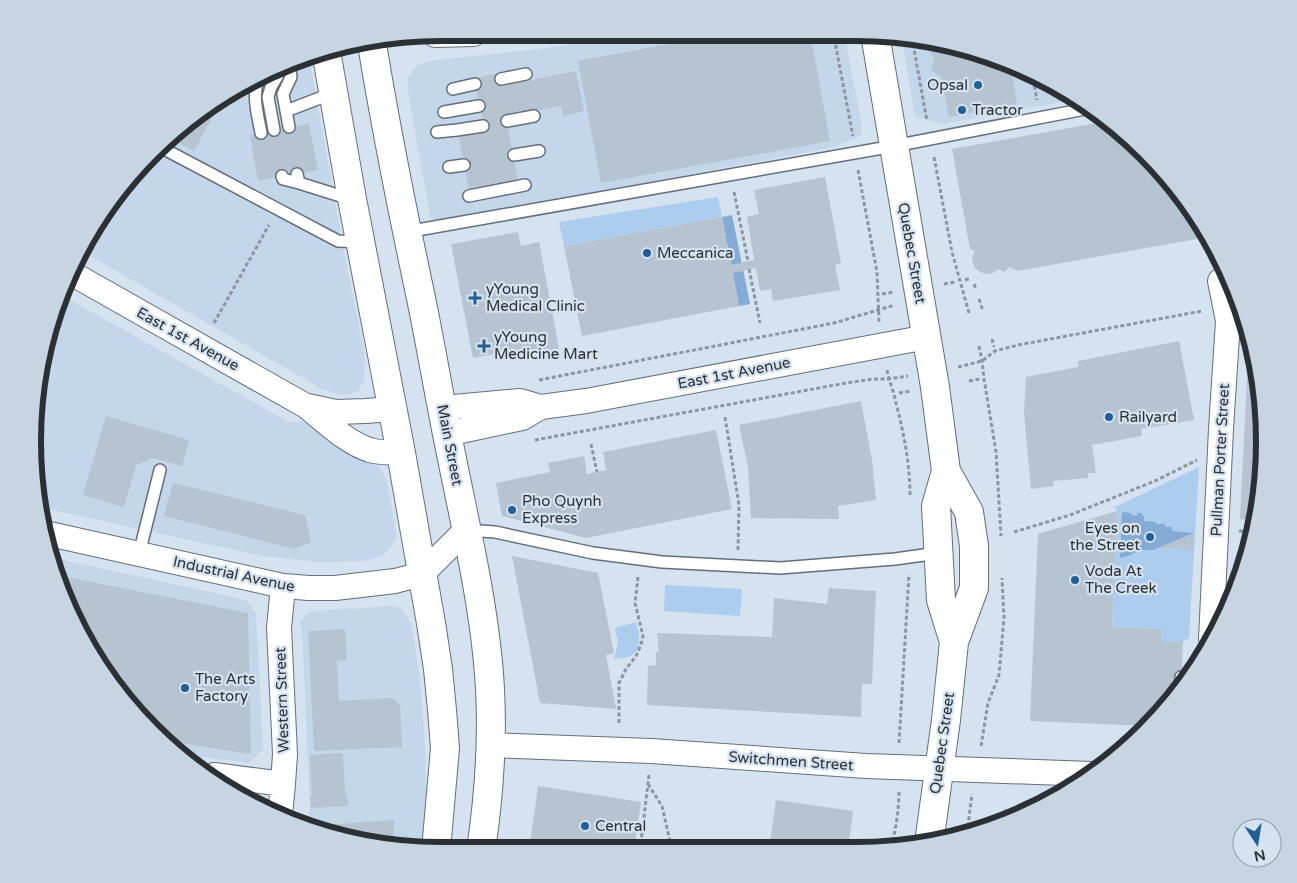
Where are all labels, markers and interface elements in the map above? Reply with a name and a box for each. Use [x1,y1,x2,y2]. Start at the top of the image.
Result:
place label: Opsal [927,76,968,94]
marker: Opsal [972,79,984,91]
place label: Tractor [972,101,1023,119]
marker: Tractor [956,104,968,116]
street label: Quebec Street [894,201,930,305]
place label: Meccanica [657,244,733,262]
marker: Meccanica [641,247,653,259]
place label: yYoung Medical Clinic [486,280,585,315]
marker: yYoung Medical Clinic [468,291,482,305]
street label: East 1st Avenue [134,303,242,375]
place label: yYoung Medicine Mart [494,328,598,363]
marker: yYoung Medicine Mart [478,340,490,352]
street label: East 1st Avenue [676,353,792,393]
street label: Pullman Porter Street [1207,383,1233,537]
street label: Main Street [433,403,467,488]
place label: Railyard [1119,408,1177,426]
marker: Railyard [1103,411,1115,423]
place label: Pho Quynh Express [522,492,602,527]
marker: Pho Quynh Express [506,504,518,516]
place label: Eyes on the Street [1070,519,1140,554]
marker: Eyes on the Street [1144,531,1156,543]
street label: Industrial Avenue [171,552,297,596]
place label: Voda At The Creek [1085,562,1157,597]
marker: Voda At The Creek [1069,574,1081,586]
street label: Western Street [271,647,293,753]
place label: The Arts Factory [195,670,255,705]
marker: The Arts Factory [179,682,191,694]
street label: Quebec Street [926,691,958,795]
street label: Switchmen Street [728,748,854,774]
place label: Central [595,817,646,835]
north arrow [1232,818,1282,868]
marker: Central [579,820,591,832]
text: N [1252,846,1267,865]

